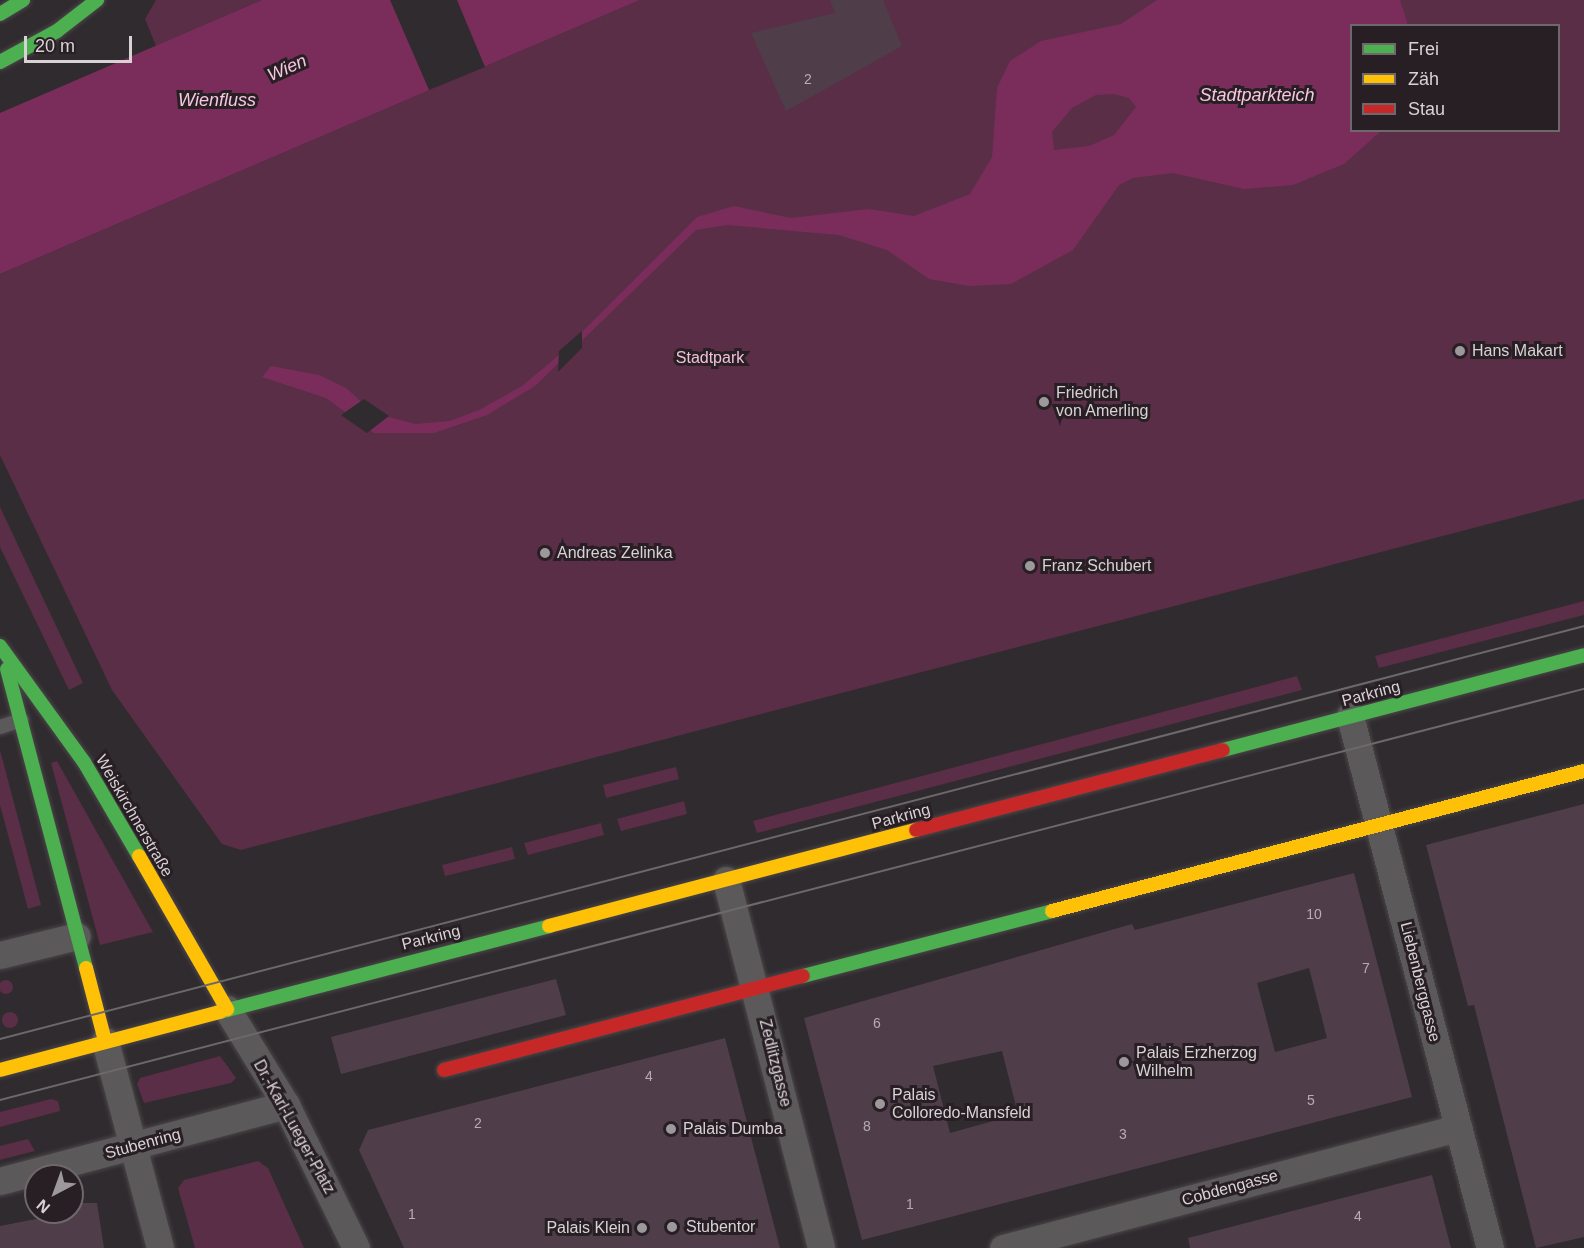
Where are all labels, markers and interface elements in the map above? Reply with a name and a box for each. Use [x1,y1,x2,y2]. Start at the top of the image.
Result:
scale bar [27,24,135,62]
legend [1350,24,1560,132]
text: 20 m [35,36,75,56]
text: Frei [1408,39,1439,59]
water label: Wien [264,50,310,86]
text: Zäh [1408,69,1439,89]
house number: 2 [804,71,812,87]
water label: Stadtparkteich [1199,84,1315,106]
water label: Wienfluss [178,89,256,111]
text: Stau [1408,99,1445,119]
place label: Hans Makart [1472,341,1563,361]
marker: Hans Makart [1453,344,1467,358]
park label: Stadtpark [676,348,744,368]
place label: Friedrich von Amerling [1056,383,1149,421]
marker: Friedrich von Amerling [1037,395,1051,409]
place label: Andreas Zelinka [557,543,673,563]
marker: Andreas Zelinka [538,546,552,560]
place label: Franz Schubert [1042,556,1151,576]
marker: Franz Schubert [1023,559,1037,573]
street label: Parkring [1340,677,1402,711]
street label: Weiskirchnerstraße [91,752,177,880]
street label: Parkring [870,800,932,834]
house number: 10 [1306,906,1322,922]
street label: Liebenberggasse [1396,920,1444,1044]
street label: Parkring [400,921,462,955]
house number: 7 [1362,960,1370,976]
house number: 6 [873,1015,881,1031]
street label: Zedlitzgasse [755,1017,795,1109]
place label: Palais Erzherzog Wilhelm [1136,1043,1257,1081]
marker: Palais Erzherzog Wilhelm [1117,1055,1131,1069]
street label: Dr.-Karl-Lueger-Platz [249,1057,339,1197]
house number: 4 [645,1068,653,1084]
place label: Palais Colloredo-Mansfeld [892,1085,1031,1123]
house number: 5 [1307,1092,1315,1108]
marker: Palais Colloredo-Mansfeld [873,1097,887,1111]
house number: 2 [474,1115,482,1131]
house number: 8 [863,1118,871,1134]
place label: Palais Dumba [683,1119,783,1139]
marker: Palais Dumba [664,1122,678,1136]
street label: Stubenring [103,1125,183,1163]
house number: 3 [1119,1126,1127,1142]
north arrow [24,1164,84,1224]
street label: Cobdengasse [1180,1166,1280,1210]
text: N [33,1196,53,1217]
house number: 1 [906,1196,914,1212]
house number: 1 [408,1206,416,1222]
house number: 4 [1354,1208,1362,1224]
place label: Stubentor [686,1217,755,1237]
place label: Palais Klein [546,1218,630,1238]
marker: Stubentor [663,1218,681,1236]
marker: Palais Klein [635,1221,649,1235]

